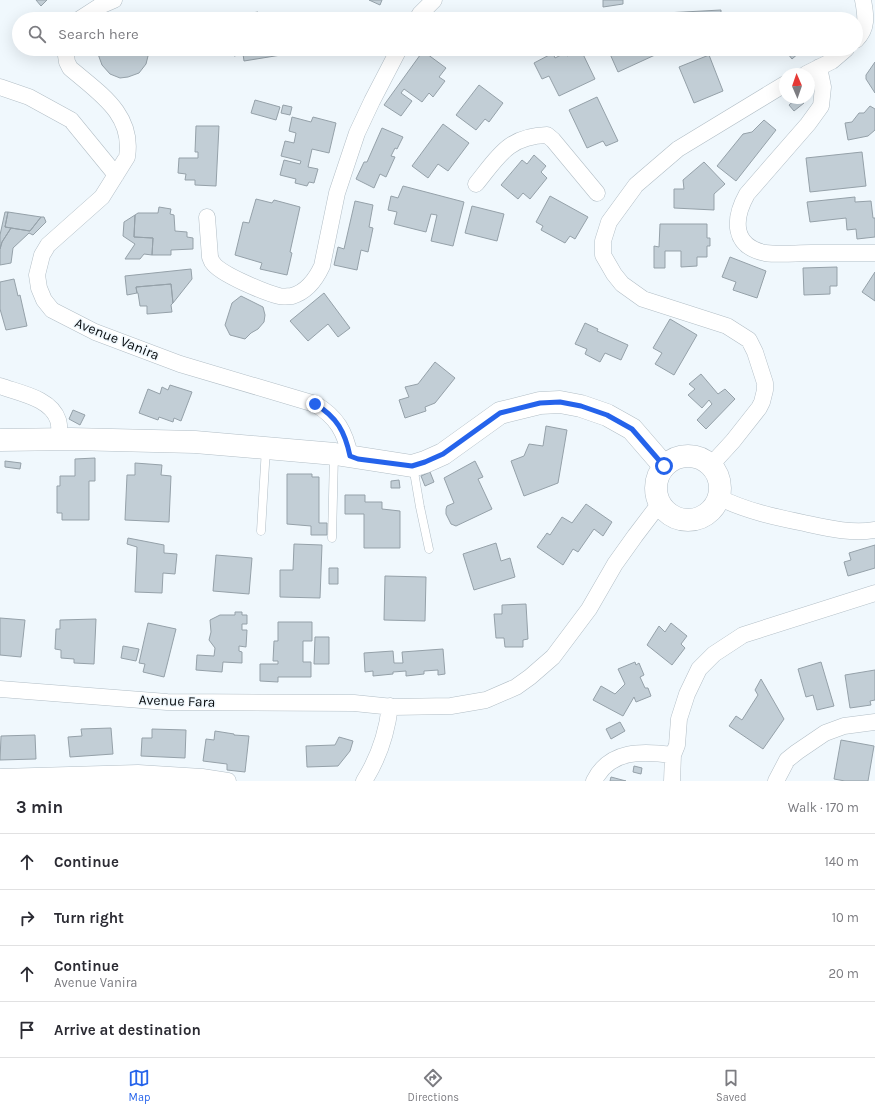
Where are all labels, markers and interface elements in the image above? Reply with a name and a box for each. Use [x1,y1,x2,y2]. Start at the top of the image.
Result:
search box [12,12,863,56]
icon: search [26,23,48,45]
text: Search here [58,25,139,43]
north arrow [779,68,815,104]
street label: Avenue Vanira [72,314,162,364]
route end [306,395,324,413]
route start [655,457,673,475]
street label: Avenue Fara [138,691,216,711]
text: 3 min [16,797,63,817]
text: Walk · 170 m [788,800,859,815]
icon: ahead [16,851,38,873]
text: Continue [54,853,119,871]
text: 140 m [824,854,859,869]
icon: right [16,907,38,929]
text: Turn right [54,909,124,927]
text: 10 m [832,910,859,925]
text: Continue [54,957,119,975]
icon: ahead [16,963,38,985]
text: 20 m [829,966,859,981]
text: Avenue Vanira [54,975,138,990]
icon: arrive [16,1019,38,1041]
text: Arrive at destination [54,1021,201,1039]
tab: Map [128,1067,150,1104]
tab: Directions [407,1067,459,1104]
tab: Saved [716,1067,747,1104]

